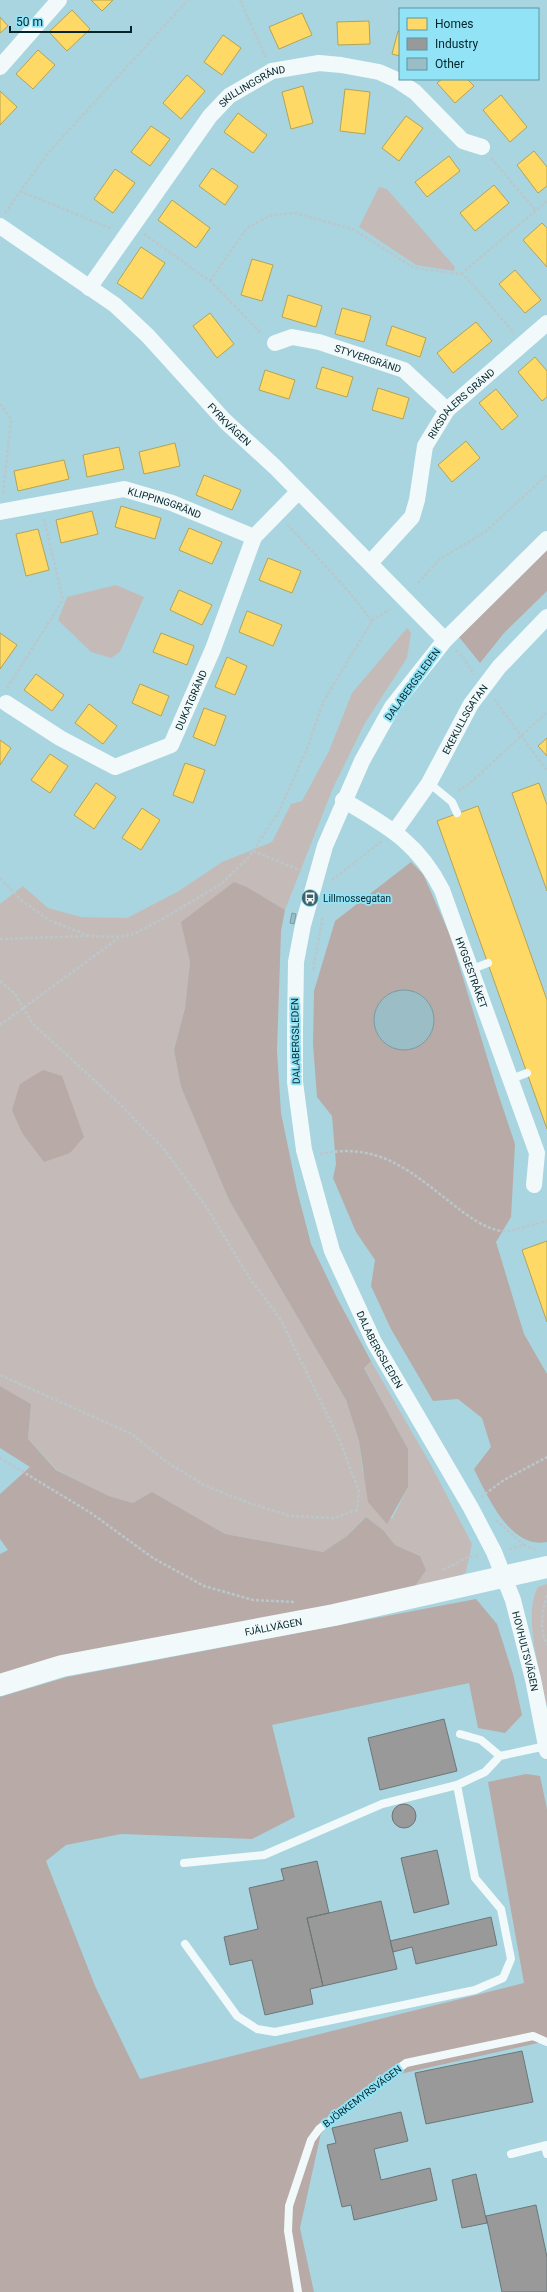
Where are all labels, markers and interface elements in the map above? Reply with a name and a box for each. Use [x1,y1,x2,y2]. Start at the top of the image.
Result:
scale bar [10,8,131,34]
legend [399,8,539,80]
text: 50 m [16,15,43,29]
text: Homes [435,17,473,31]
text: Industry [435,37,479,51]
text: Other [435,57,464,71]
street label: SKILLINGGRÄND [217,64,286,109]
street label: STYVERGRÄND [333,342,403,375]
street label: RIKSDALERS GRÄND [426,366,497,441]
street label: FYRKVÄGEN [205,401,253,448]
street label: KLIPPINGGRÄND [127,485,203,521]
street label: DALABERGSLEDEN [383,646,442,722]
street label: DUKATGRÄND [173,668,209,732]
street label: EKEKULLSGATAN [440,682,490,756]
bus stop icon: Lillmossegatan [300,888,320,908]
place label: Lillmossegatan [323,893,391,904]
street label: HYGGESTRÅKET [453,936,489,1010]
street label: DALABERGSLEDEN [289,998,302,1084]
street label: DALABERGSLEDEN [354,1309,405,1390]
street label: HOVHULTSVÄGEN [510,1610,540,1692]
street label: FJÄLLVÄGEN [244,1616,303,1638]
street label: BJÖRKEMYRSVÄGEN [320,2062,404,2130]

